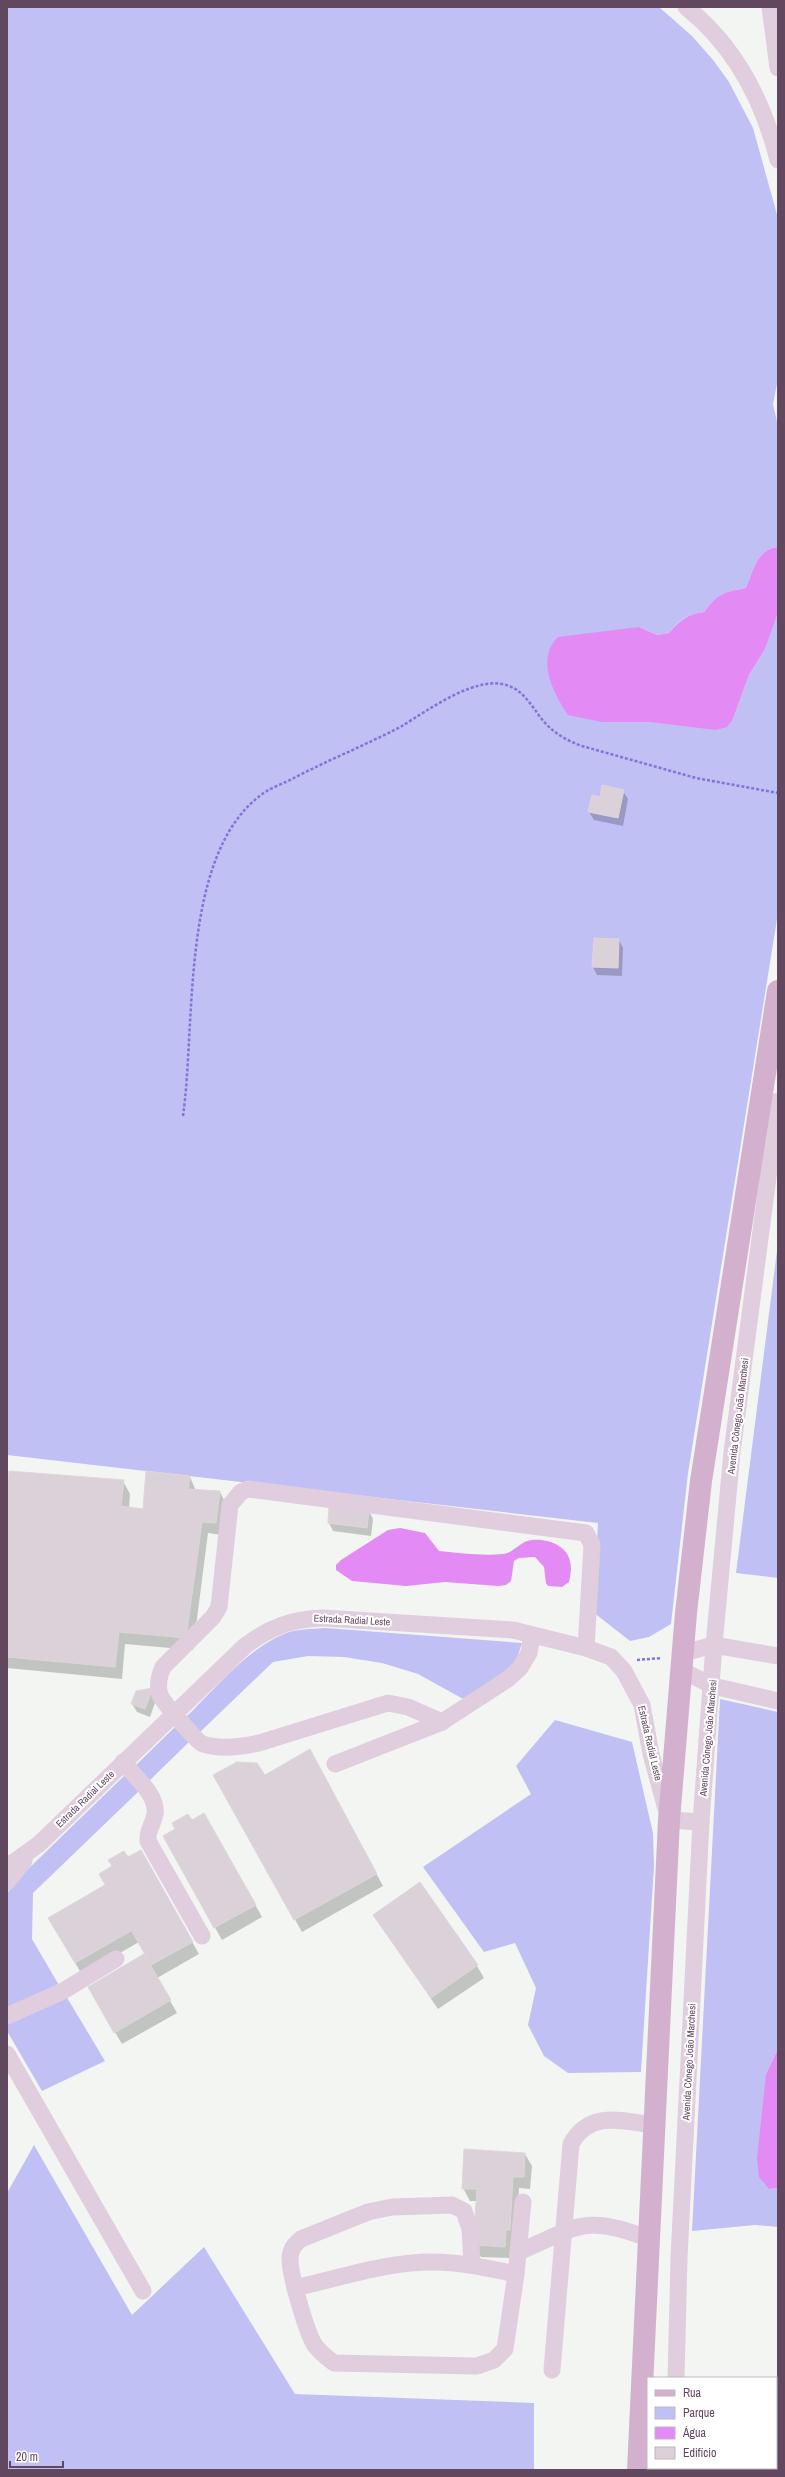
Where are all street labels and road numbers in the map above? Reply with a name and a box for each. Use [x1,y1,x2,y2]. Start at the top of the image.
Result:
street label: Avenida Cônego João Marchesi [724,1357,752,1476]
street label: Estrada Radial Leste [313,1612,391,1629]
street label: Avenida Cônego João Marchesi [696,1679,720,1798]
street label: Estrada Radial Leste [635,1704,665,1782]
street label: Estrada Radial Leste [53,1767,117,1830]
street label: Avenida Cônego João Marchesi [679,2003,699,2122]

